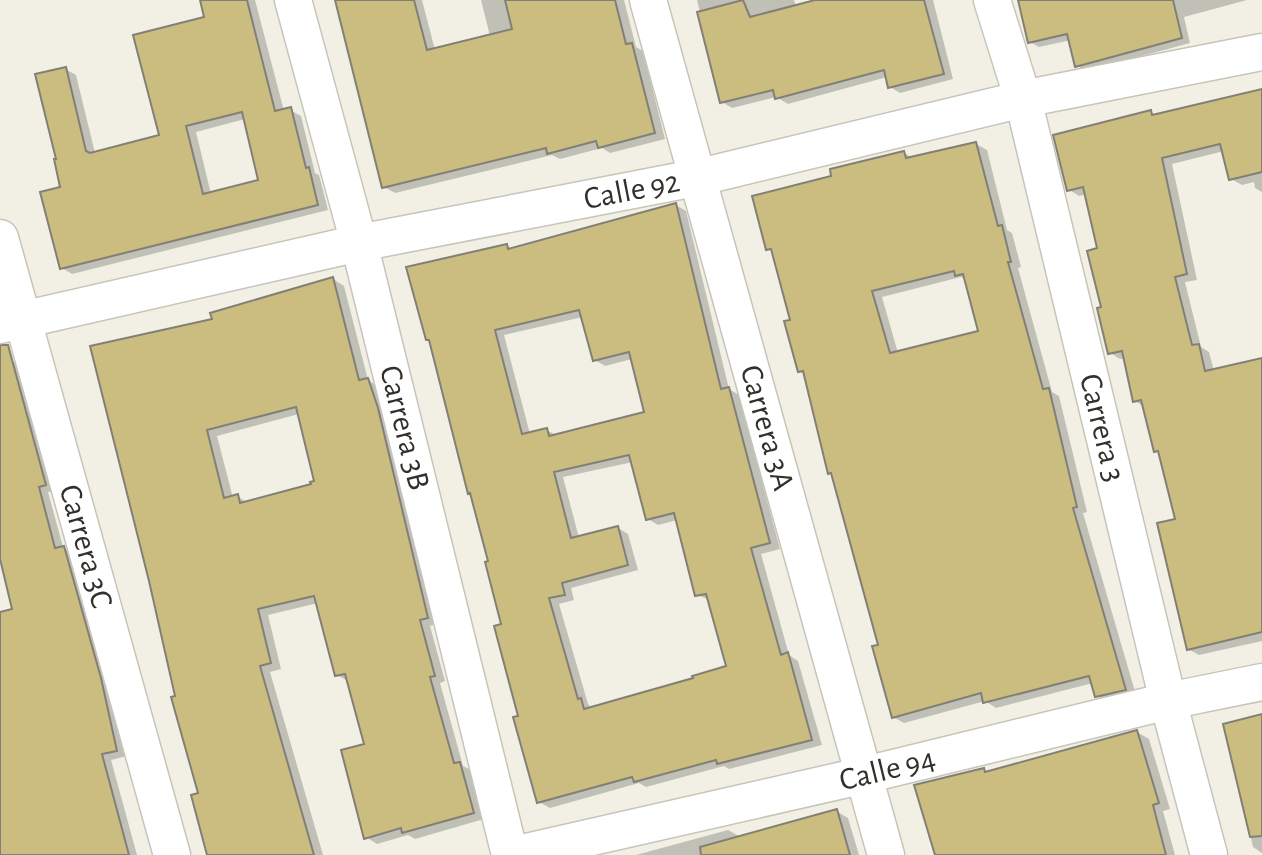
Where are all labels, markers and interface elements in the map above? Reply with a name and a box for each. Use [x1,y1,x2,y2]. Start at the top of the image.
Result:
street label: Calle 92 [581,165,682,215]
street label: Carrera 3B [374,362,435,493]
street label: Carrera 3A [734,362,800,494]
street label: Carrera 3 [1074,371,1131,485]
street label: Carrera 3C [54,481,118,611]
street label: Calle 94 [836,742,939,796]

